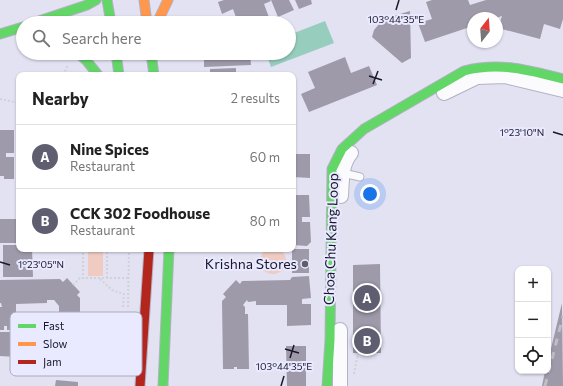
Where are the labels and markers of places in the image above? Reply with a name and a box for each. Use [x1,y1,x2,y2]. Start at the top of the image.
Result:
place label: Krishna Stores [205,255,297,272]
marker: Krishna Stores [300,259,310,269]
pin: A [354,283,380,313]
pin: B [354,326,380,356]

